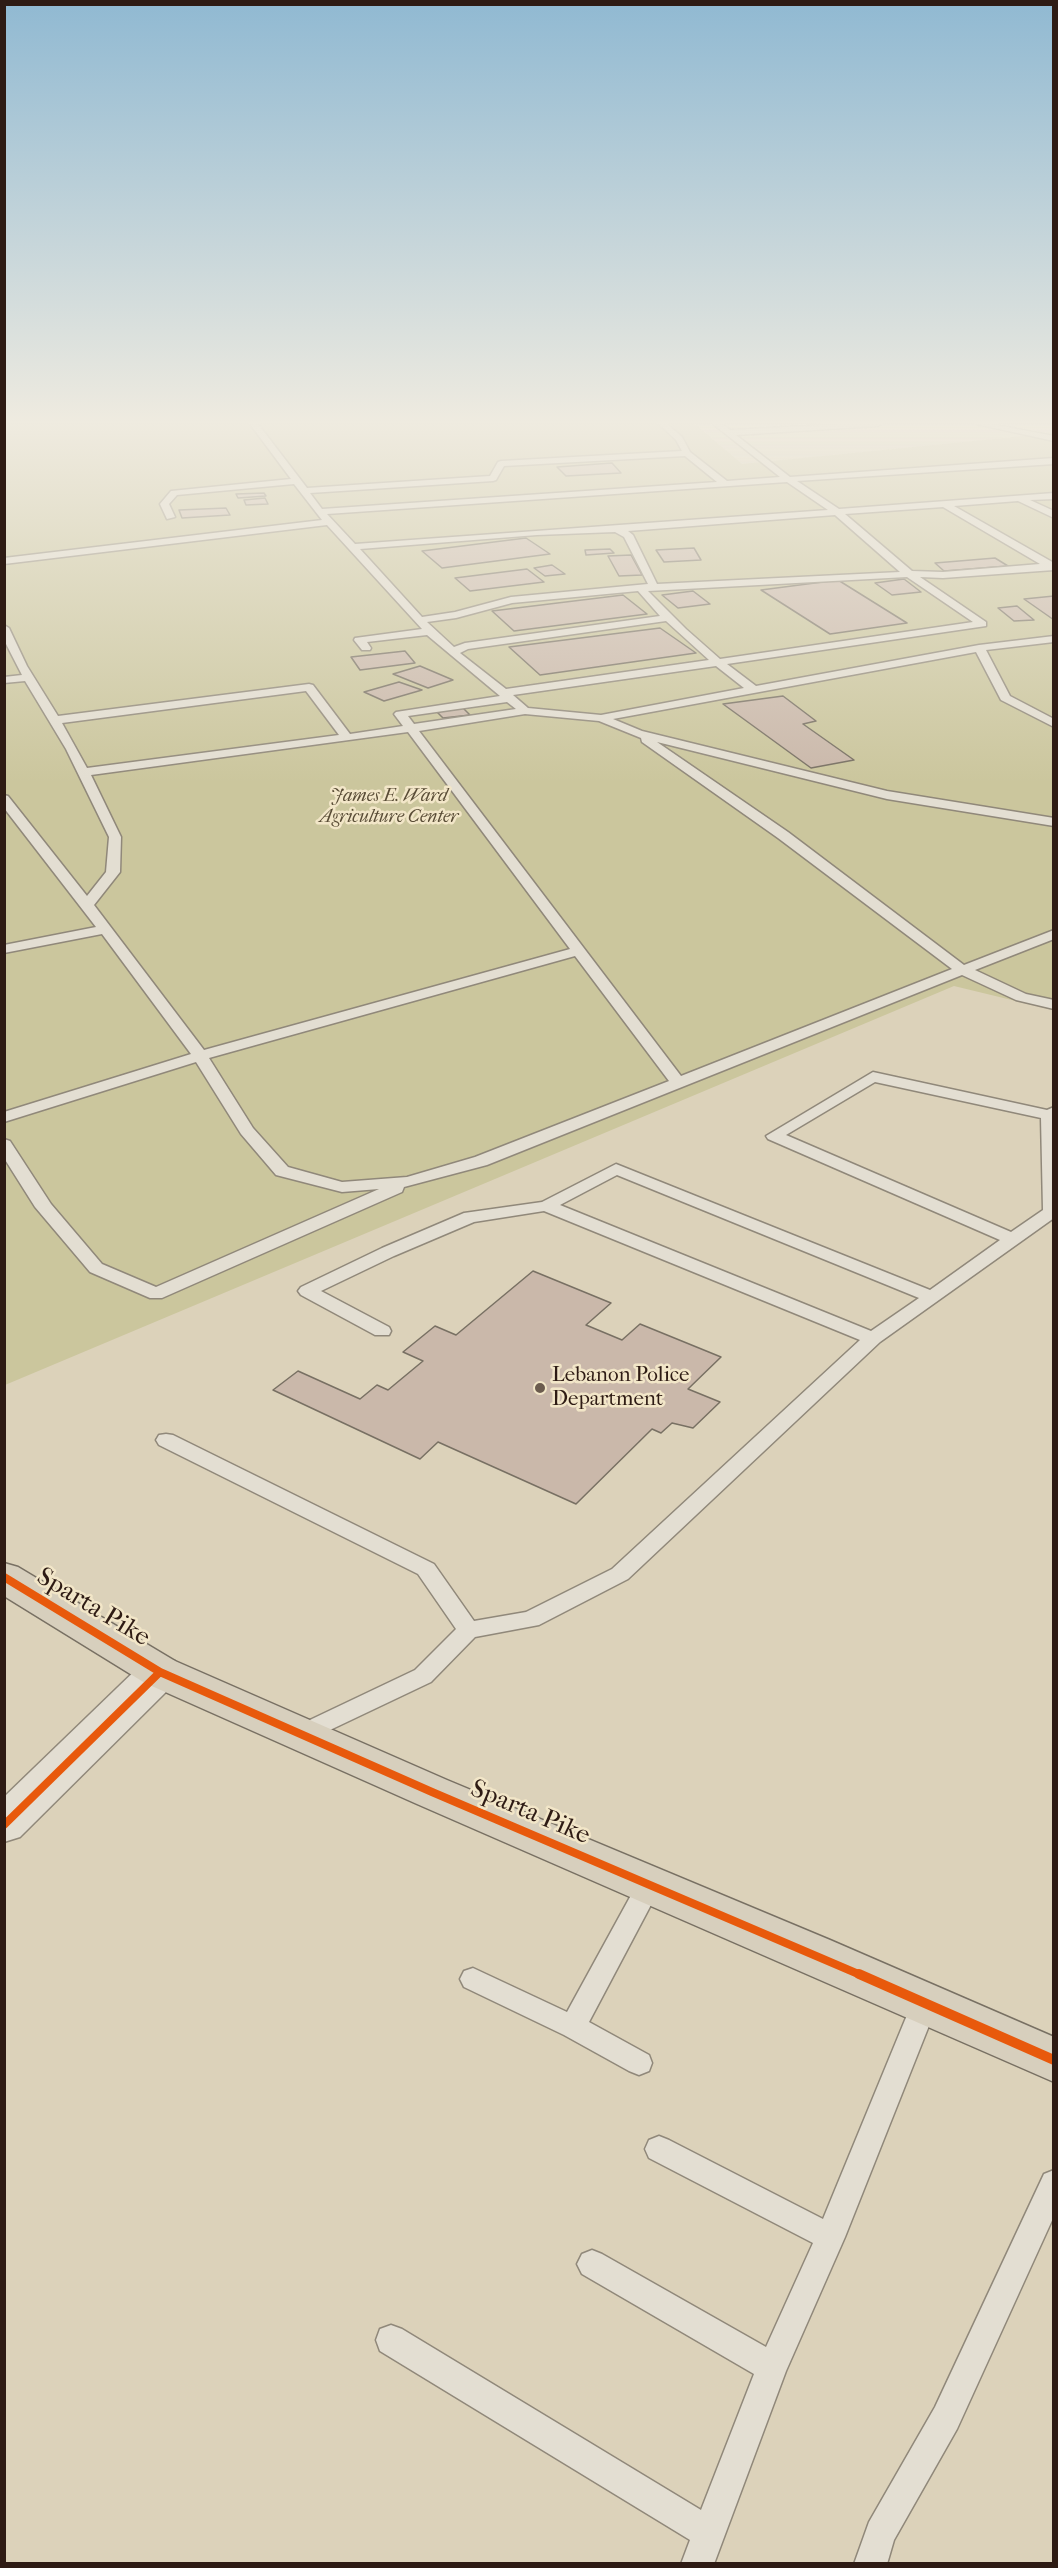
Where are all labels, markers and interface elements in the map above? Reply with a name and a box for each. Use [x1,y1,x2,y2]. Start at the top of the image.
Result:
park label: James E. Ward Agriculture Center [320,786,458,828]
place label: Lebanon Police Department [552,1363,689,1413]
marker: Lebanon Police Department [533,1381,547,1395]
street label: Sparta Pike [31,1562,155,1654]
street label: Sparta Pike [466,1774,594,1852]

